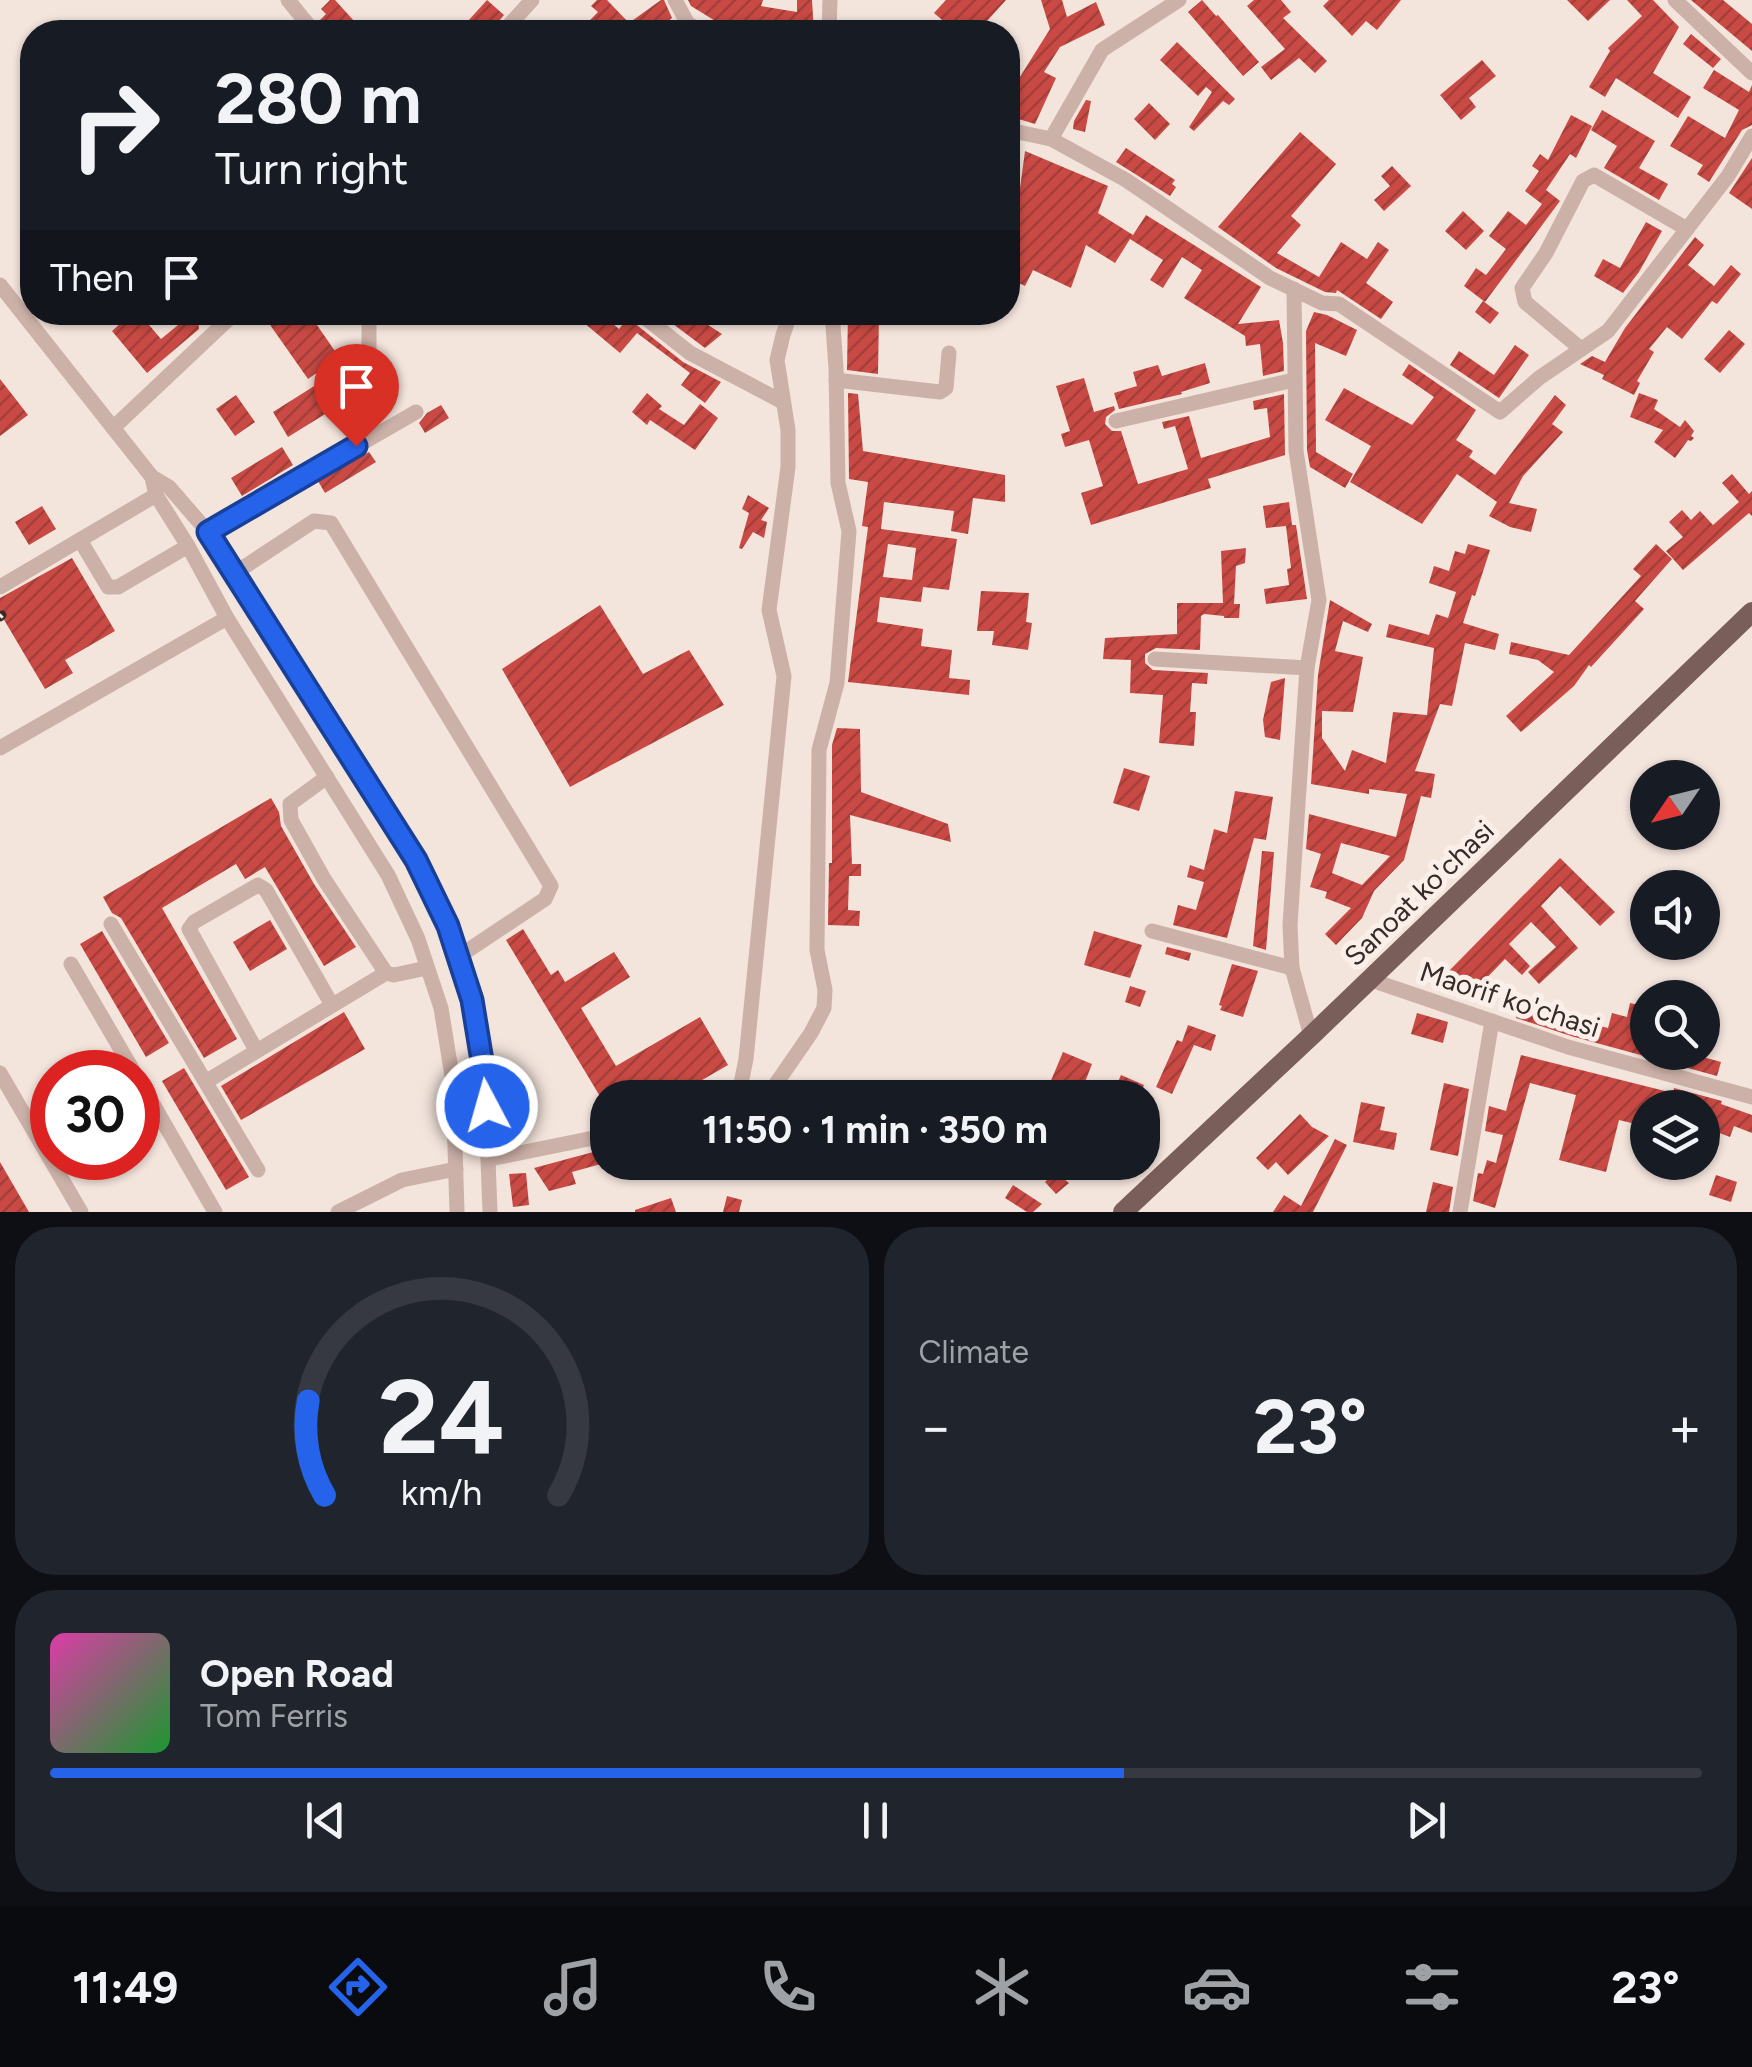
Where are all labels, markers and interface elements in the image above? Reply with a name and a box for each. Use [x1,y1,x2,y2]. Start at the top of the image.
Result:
text: 280 m [215,56,421,141]
icon: right [50,60,180,190]
text: Turn right [215,141,408,195]
icon: arrive [154,250,209,305]
text: Then [50,255,134,301]
pin [314,344,399,447]
icon: arrive [329,359,384,414]
north arrow [1630,760,1720,850]
map controls [1630,760,1720,1180]
street label: Sanoat ko'chasi [1337,813,1501,973]
button: sound [1630,870,1720,960]
street label: Maorif ko'chasi [1416,954,1604,1044]
button: search [1630,980,1720,1070]
speed limit sign: 30 [30,1050,160,1180]
position arrow [435,1054,539,1158]
button: layers [1630,1090,1720,1180]
text: 11:50 · 1 min · 350 m [702,1107,1048,1153]
text: Climate [919,1333,1029,1371]
text: 24 [379,1354,505,1479]
text: 23° [1254,1382,1367,1472]
text: − [919,1394,953,1460]
text: + [1668,1394,1702,1460]
text: km/h [401,1471,483,1514]
text: Open Road [200,1651,394,1697]
text: Tom Ferris [200,1697,348,1735]
icon: previous [298,1793,353,1848]
icon: pause [848,1793,903,1848]
icon: next [1399,1793,1454,1848]
icon: directions [323,1952,393,2022]
icon: music [538,1952,608,2022]
icon: phone [753,1952,823,2022]
icon: climate [967,1952,1037,2022]
icon: car [1182,1952,1252,2022]
icon: filters [1397,1952,1467,2022]
text: 11:49 [72,1960,178,2014]
text: 23° [1612,1960,1680,2014]

